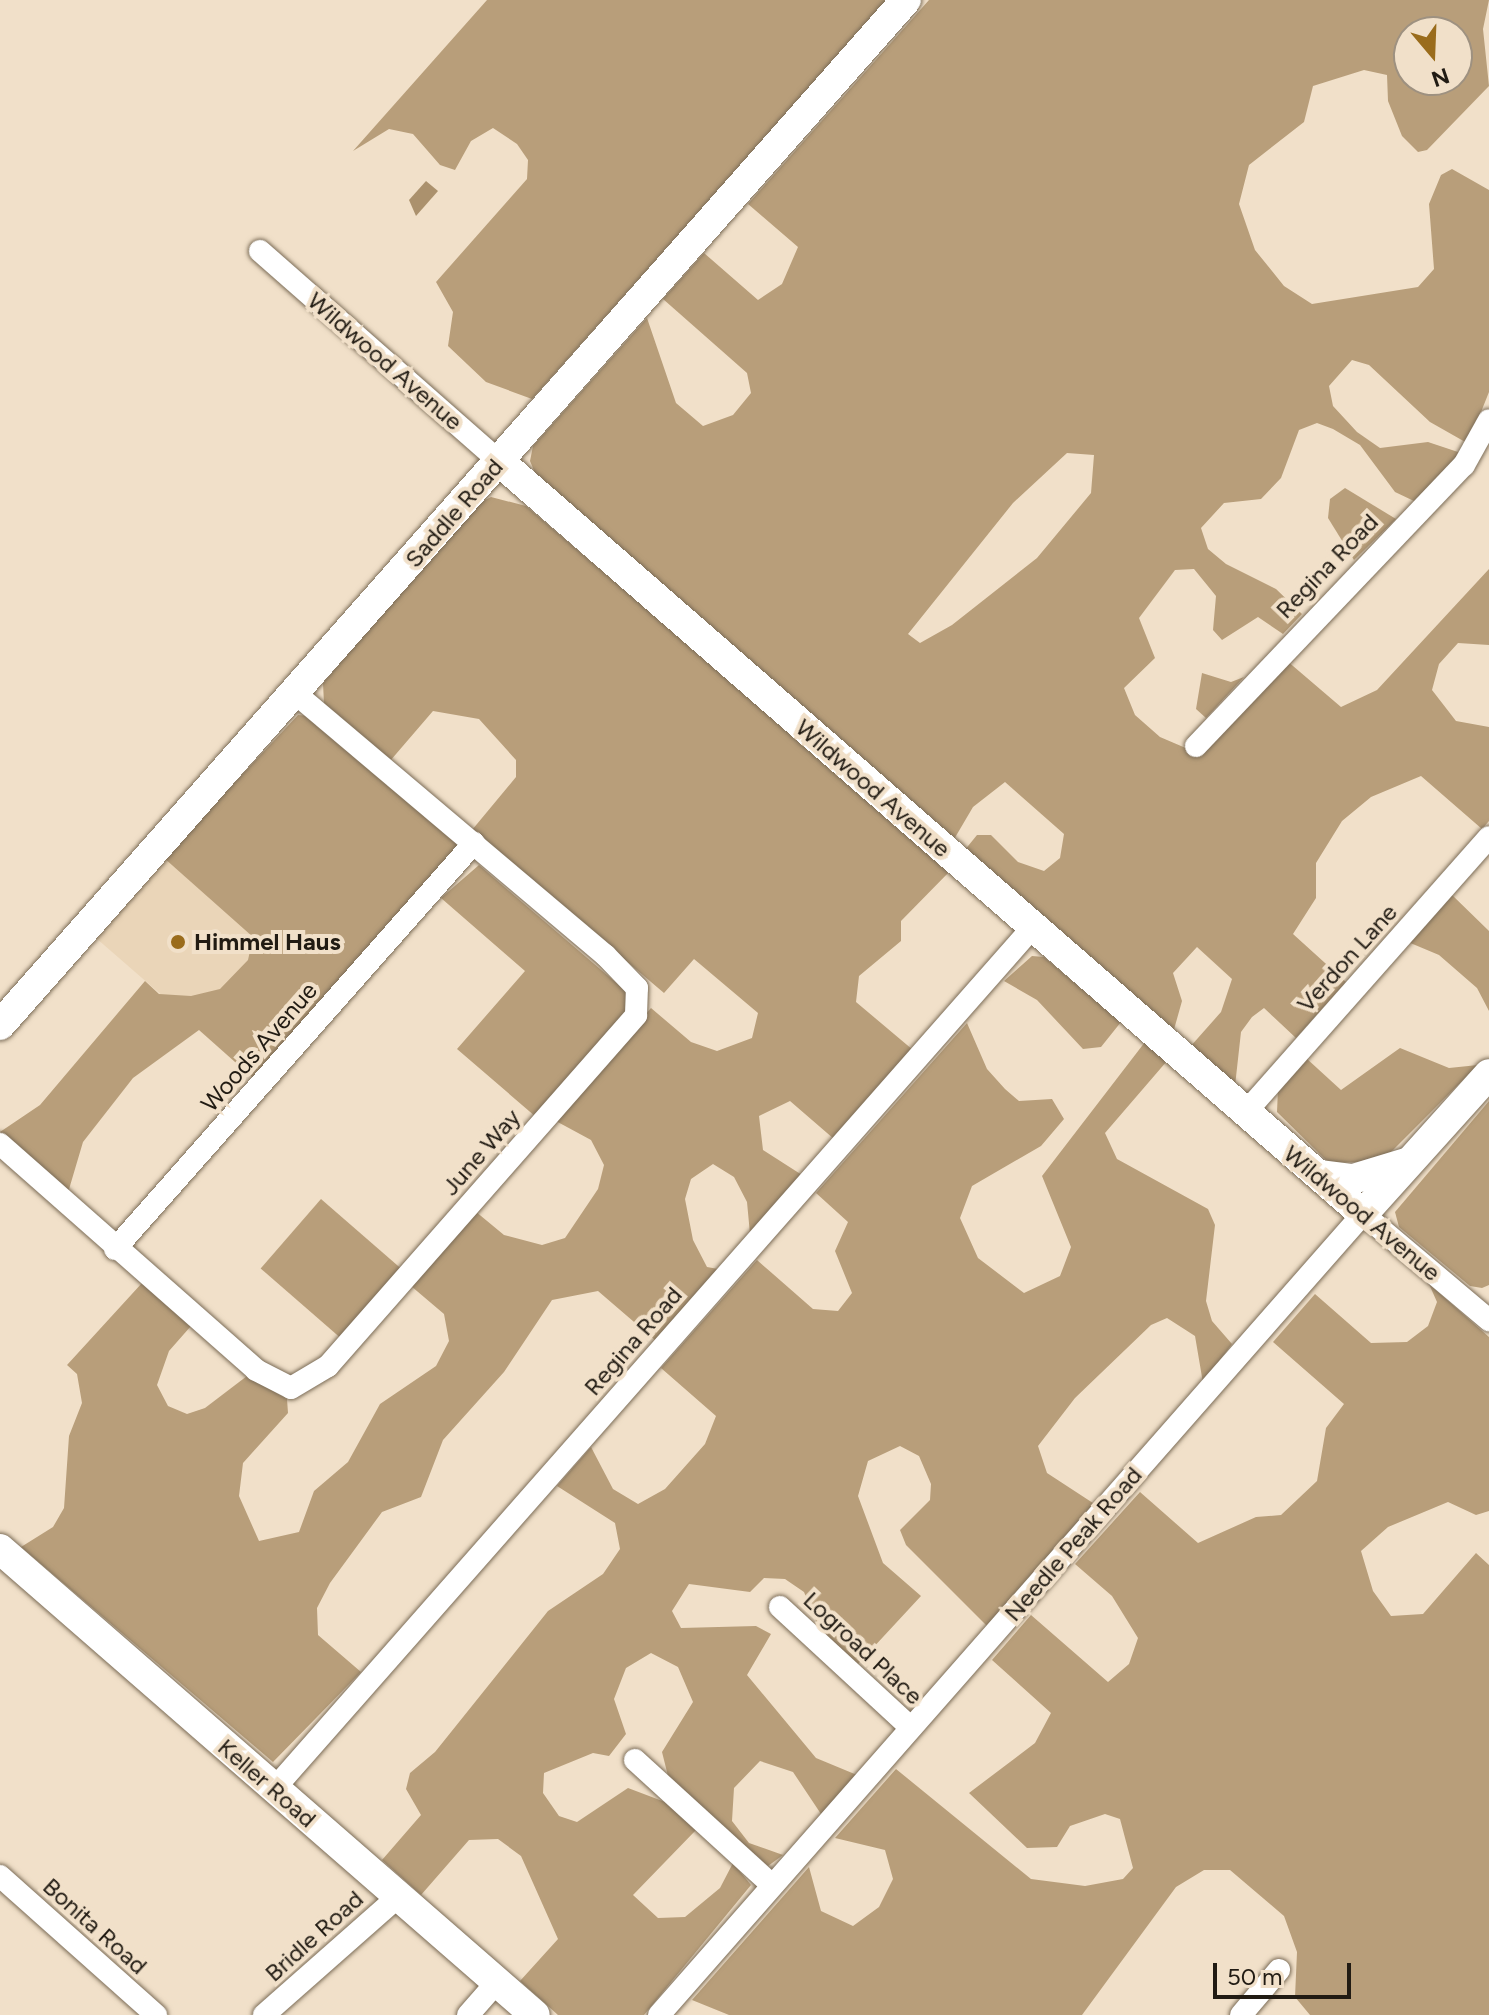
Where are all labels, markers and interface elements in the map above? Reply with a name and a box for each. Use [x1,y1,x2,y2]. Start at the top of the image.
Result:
north arrow [1393,16,1473,96]
text: N [1428,62,1453,93]
street label: Wildwood Avenue [302,286,468,436]
street label: Saddle Road [399,453,509,573]
street label: Regina Road [1270,508,1384,624]
street label: Wildwood Avenue [790,713,956,863]
street label: Verdon Lane [1291,898,1403,1018]
place label: Himmel Haus [194,928,341,956]
marker: Himmel Haus [169,933,187,951]
street label: Woods Avenue [195,976,323,1118]
street label: June Way [436,1103,526,1201]
street label: Wildwood Avenue [1278,1139,1446,1287]
street label: Regina Road [578,1281,688,1401]
street label: Needle Peak Road [998,1461,1148,1627]
street label: Logroad Place [798,1586,928,1710]
street label: Keller Road [212,1733,322,1833]
street label: Bonita Road [37,1872,153,1980]
street label: Bridle Road [259,1884,369,1988]
scale bar [1217,1947,1355,1997]
text: 50 m [1227,1962,1283,1991]

